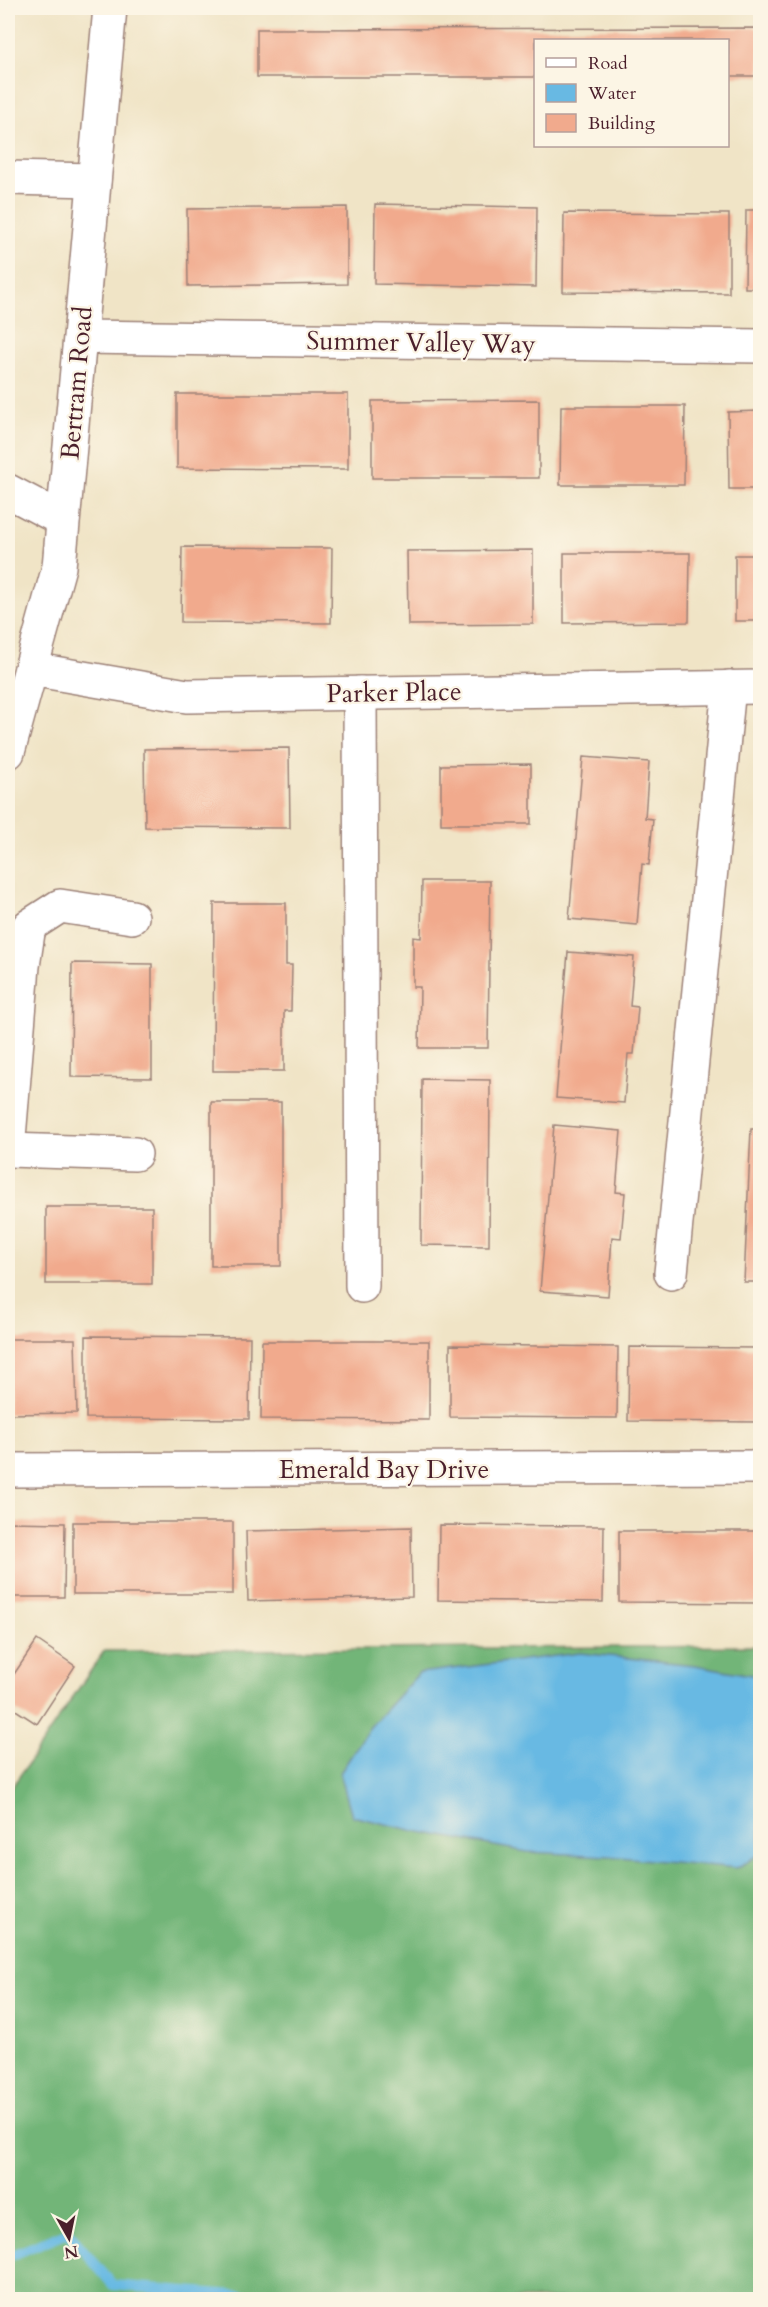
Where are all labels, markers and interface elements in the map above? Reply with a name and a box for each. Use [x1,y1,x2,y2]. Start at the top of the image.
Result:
legend [534,39,729,147]
text: Road [588,51,628,76]
text: Water [587,81,637,106]
text: Building [588,111,656,136]
street label: Bertram Road [52,305,101,461]
street label: Summer Valley Way [306,323,536,362]
street label: Parker Place [326,674,462,711]
street label: Emerald Bay Drive [279,1452,489,1487]
north arrow [39,2208,99,2268]
text: N [63,2240,80,2264]

